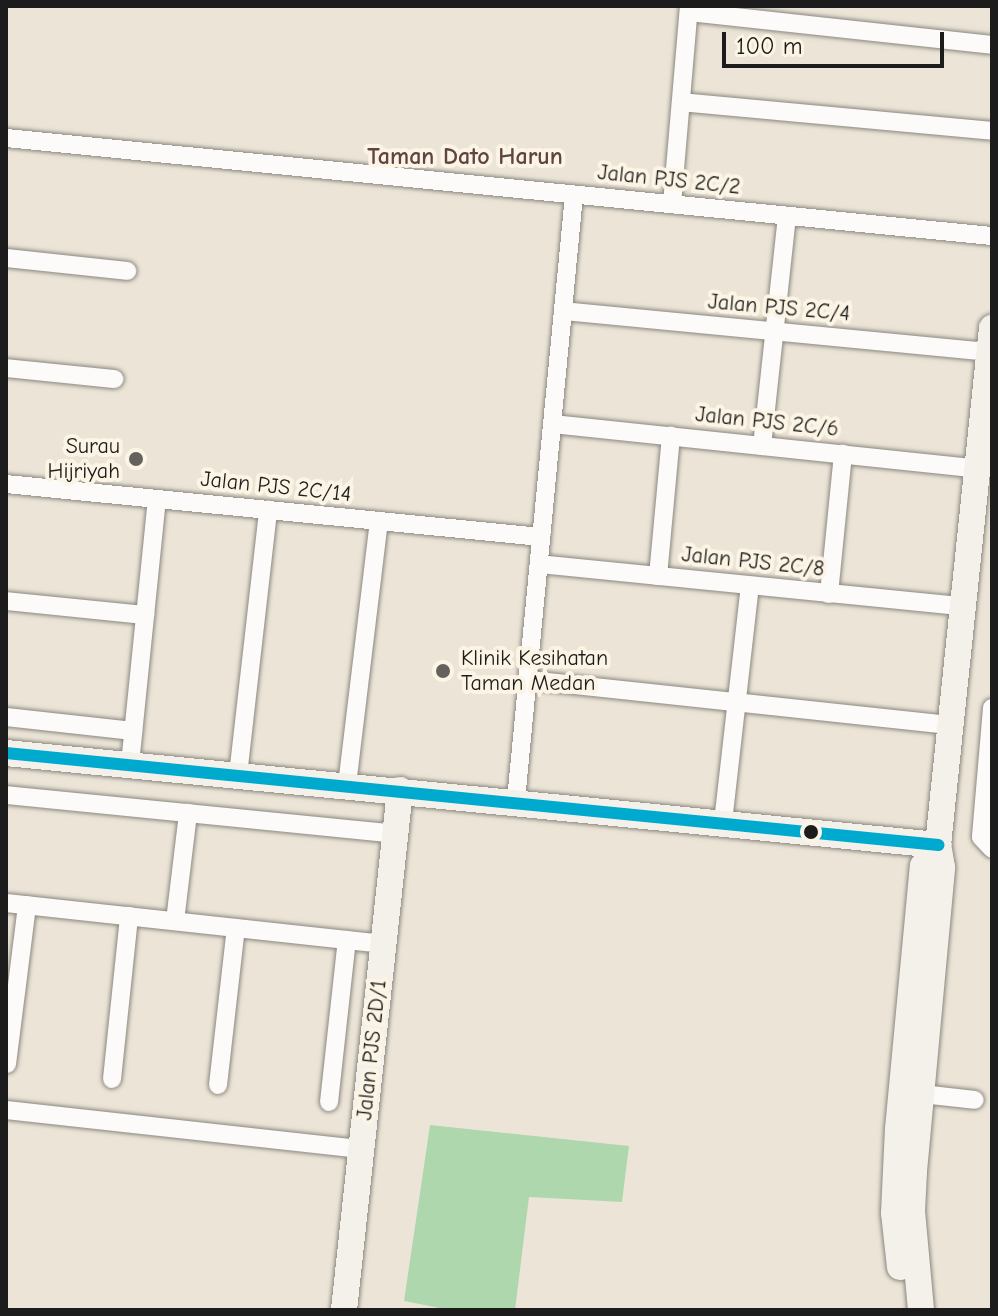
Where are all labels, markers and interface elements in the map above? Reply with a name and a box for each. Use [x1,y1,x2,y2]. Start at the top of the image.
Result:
scale bar [726,16,948,66]
text: 100 m [736,32,803,60]
district label: Taman Dato Harun [367,143,563,171]
street label: Jalan PJS 2C/2 [596,159,742,201]
street label: Jalan PJS 2C/4 [707,289,851,327]
street label: Jalan PJS 2C/6 [694,401,840,443]
place label: Surau Hijriyah [48,433,120,484]
marker: Surau Hijriyah [127,450,145,468]
street label: Jalan PJS 2C/14 [199,466,353,508]
street label: Jalan PJS 2C/8 [680,541,826,583]
place label: Klinik Kesihatan Taman Medan [461,645,608,696]
marker: Klinik Kesihatan Taman Medan [432,660,454,682]
unlabelled marker [803,824,819,840]
street label: Jalan PJS 2D/1 [351,978,393,1122]

